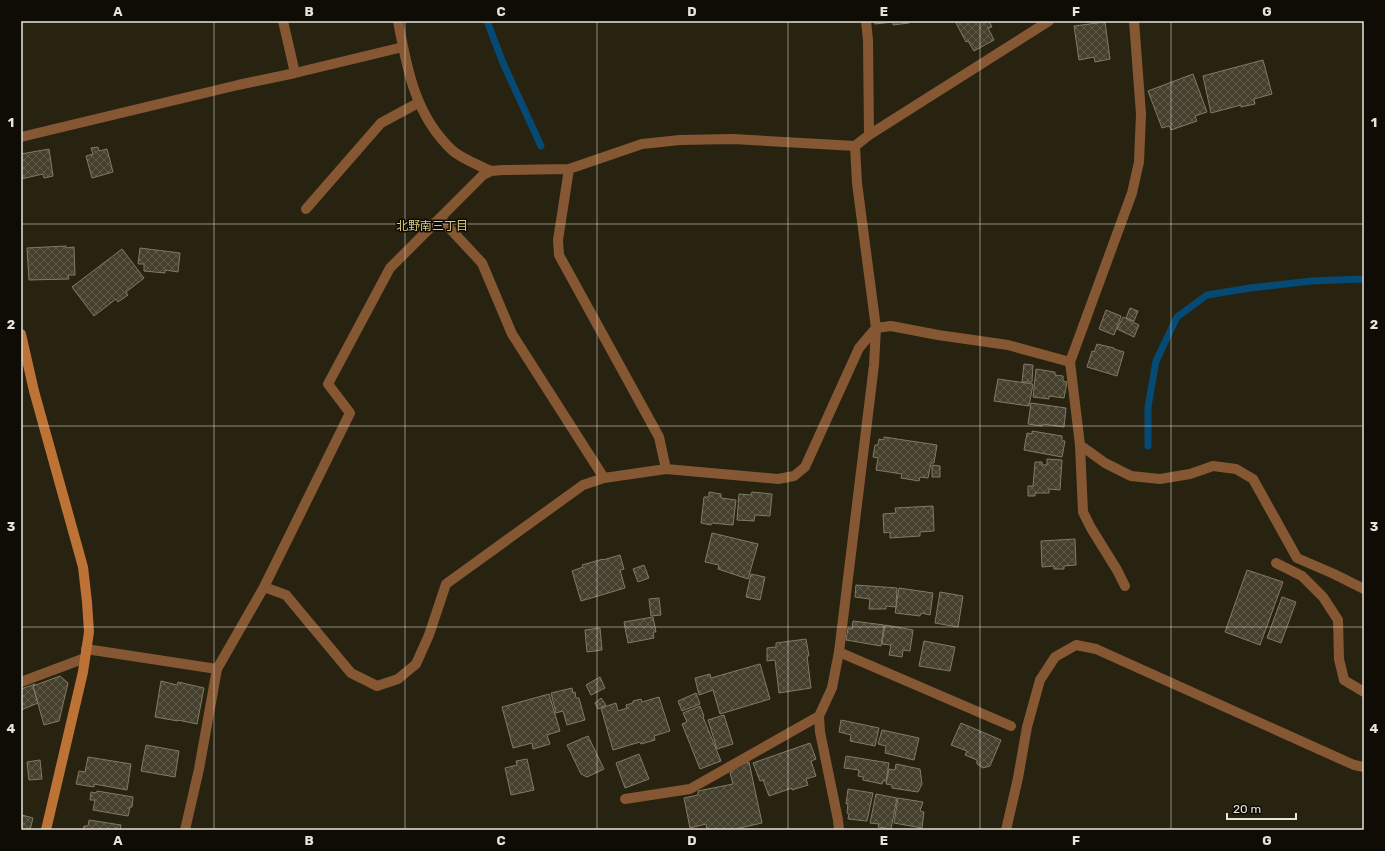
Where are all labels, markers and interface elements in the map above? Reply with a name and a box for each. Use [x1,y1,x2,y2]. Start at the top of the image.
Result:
text: A [113,4,123,19]
text: B [304,4,314,19]
text: C [496,4,506,19]
text: D [687,4,697,19]
text: E [880,4,888,19]
text: F [1072,4,1080,19]
text: G [1262,4,1272,19]
text: 1 [8,115,14,130]
text: 1 [1371,115,1377,130]
district label: 北野南三丁目 [396,219,468,233]
text: 2 [7,317,15,332]
text: 2 [1370,317,1378,332]
text: 3 [7,519,16,534]
text: 3 [1370,519,1379,534]
text: 4 [7,721,16,736]
text: 4 [1370,721,1379,736]
scale bar [1227,795,1296,821]
text: 20 m [1233,802,1261,816]
text: A [113,833,123,848]
text: B [304,833,314,848]
text: C [496,833,506,848]
text: D [687,833,697,848]
text: E [880,833,888,848]
text: F [1072,833,1080,848]
text: G [1262,833,1272,848]

